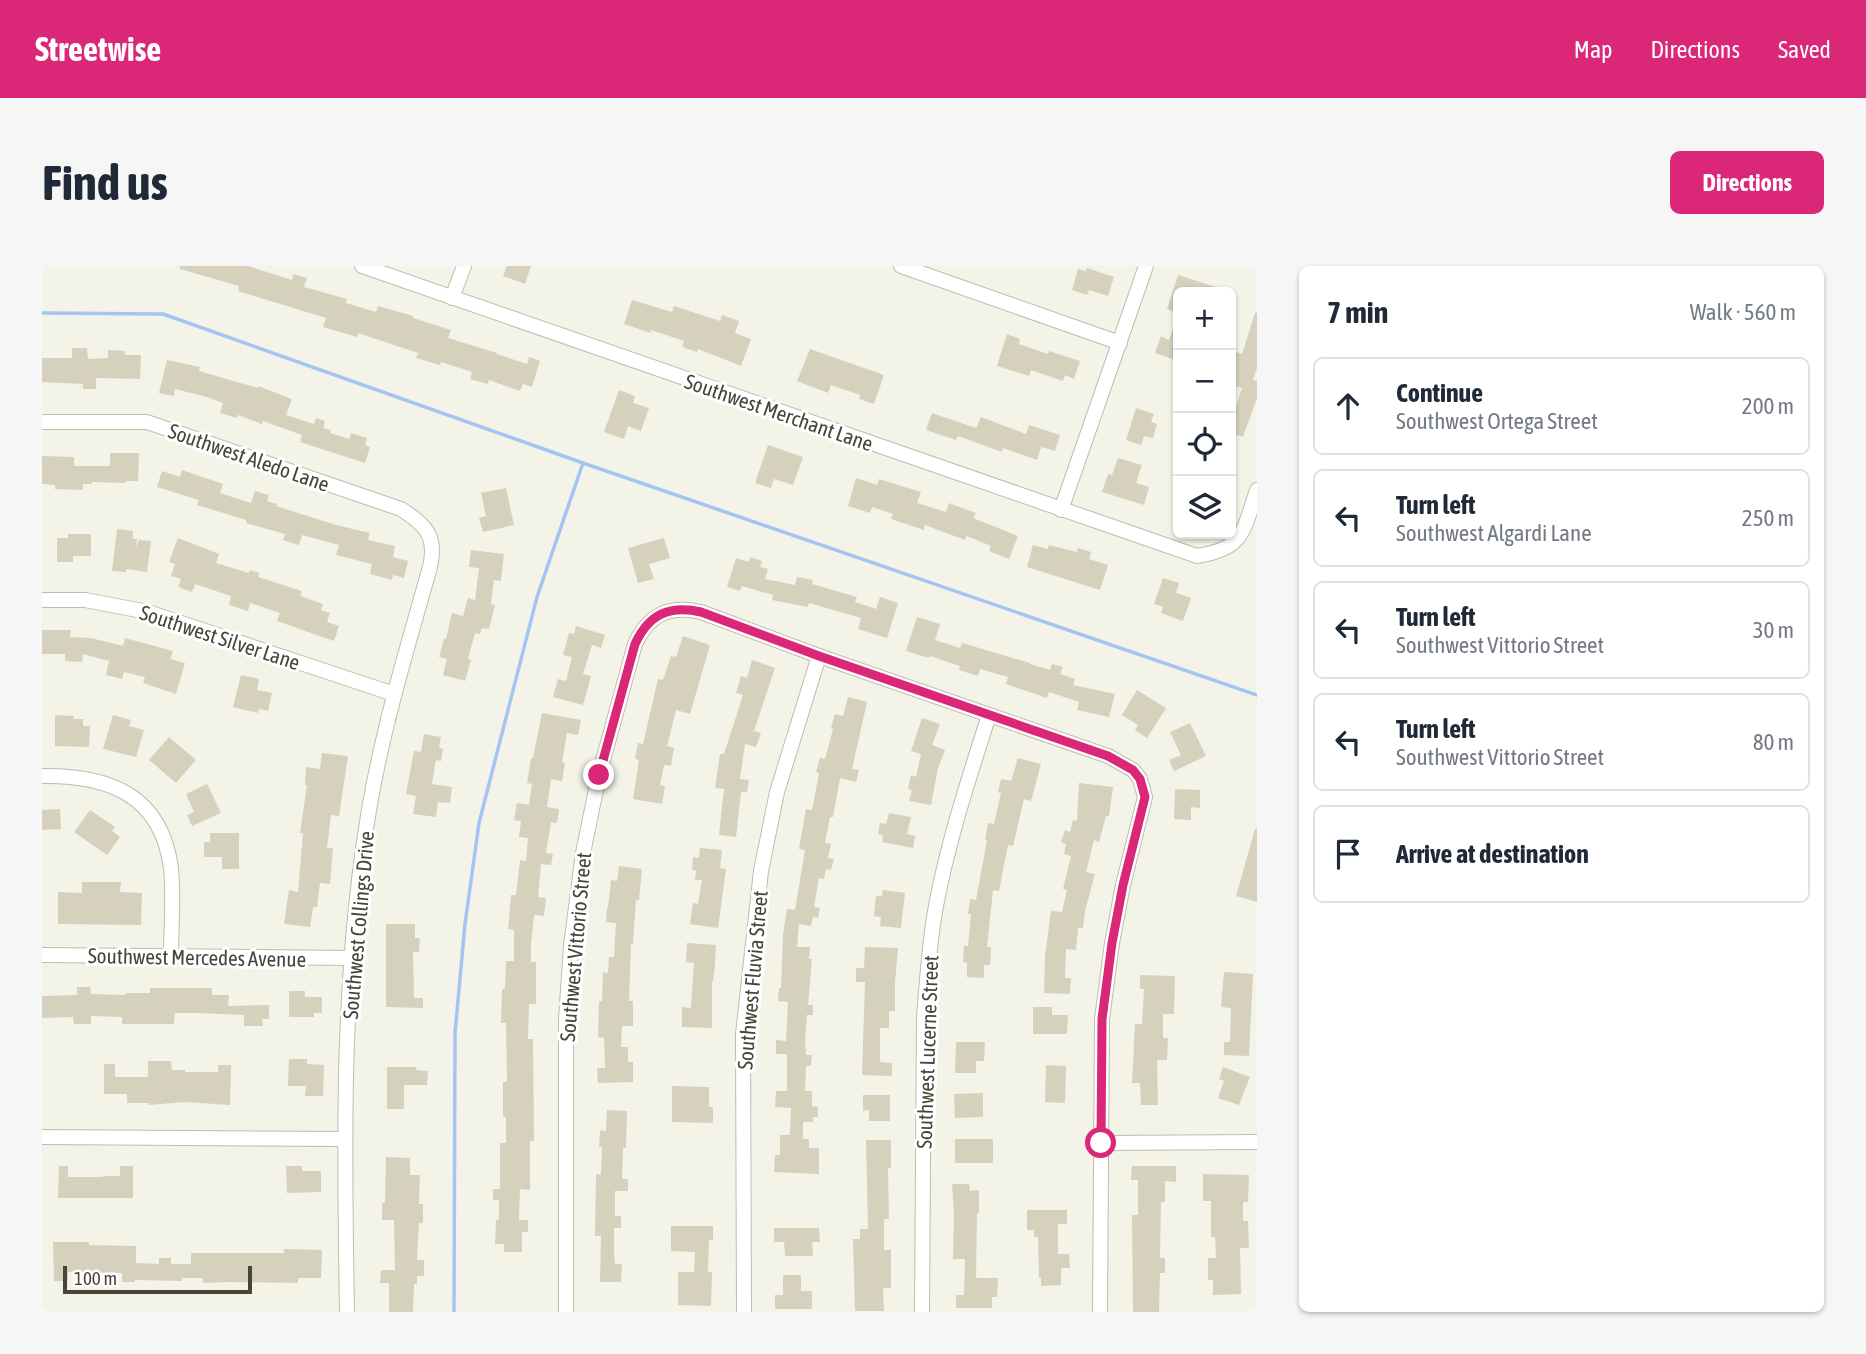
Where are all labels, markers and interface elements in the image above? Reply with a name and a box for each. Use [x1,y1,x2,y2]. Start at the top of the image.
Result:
text: Streetwise [35,30,161,68]
text: Map [1574,36,1612,63]
text: Directions [1650,36,1740,63]
text: Saved [1778,36,1831,63]
button: Directions [1670,151,1824,214]
text: Find us [42,154,168,210]
map controls [1173,287,1236,539]
button: + [1173,287,1236,350]
text: 7 min [1327,295,1388,329]
text: Walk · 560 m [1690,299,1796,325]
button: − [1173,350,1236,413]
street label: Southwest Merchant Lane [682,369,876,455]
text: Continue [1396,378,1483,408]
icon: ahead [1329,387,1367,425]
text: 200 m [1742,393,1794,419]
text: Southwest Ortega Street [1396,408,1598,434]
button: locate [1173,413,1236,476]
street label: Southwest Aledo Lane [165,418,333,496]
button: layers [1173,476,1236,539]
text: Turn left [1396,490,1476,520]
icon: left [1329,499,1367,537]
text: 250 m [1742,505,1794,531]
text: Southwest Algardi Lane [1396,520,1592,546]
street label: Southwest Silver Lane [137,600,303,674]
text: Turn left [1396,602,1476,632]
icon: left [1329,611,1367,649]
text: 30 m [1753,617,1794,643]
text: Southwest Vittorio Street [1396,632,1604,658]
text: Turn left [1396,714,1476,744]
icon: left [1329,723,1367,761]
text: 80 m [1753,729,1794,755]
text: Southwest Vittorio Street [1396,744,1604,770]
route end [583,759,614,790]
street label: Southwest Collings Drive [338,830,378,1020]
icon: arrive [1329,835,1367,873]
text: Arrive at destination [1396,839,1589,869]
street label: Southwest Vittorio Street [555,851,595,1043]
street label: Southwest Fluvia Street [732,889,772,1071]
street label: Southwest Mercedes Avenue [88,943,306,971]
street label: Southwest Lucerne Street [912,955,942,1149]
route start [1085,1127,1116,1158]
scale bar [63,1263,252,1295]
text: 100 m [74,1267,117,1289]

